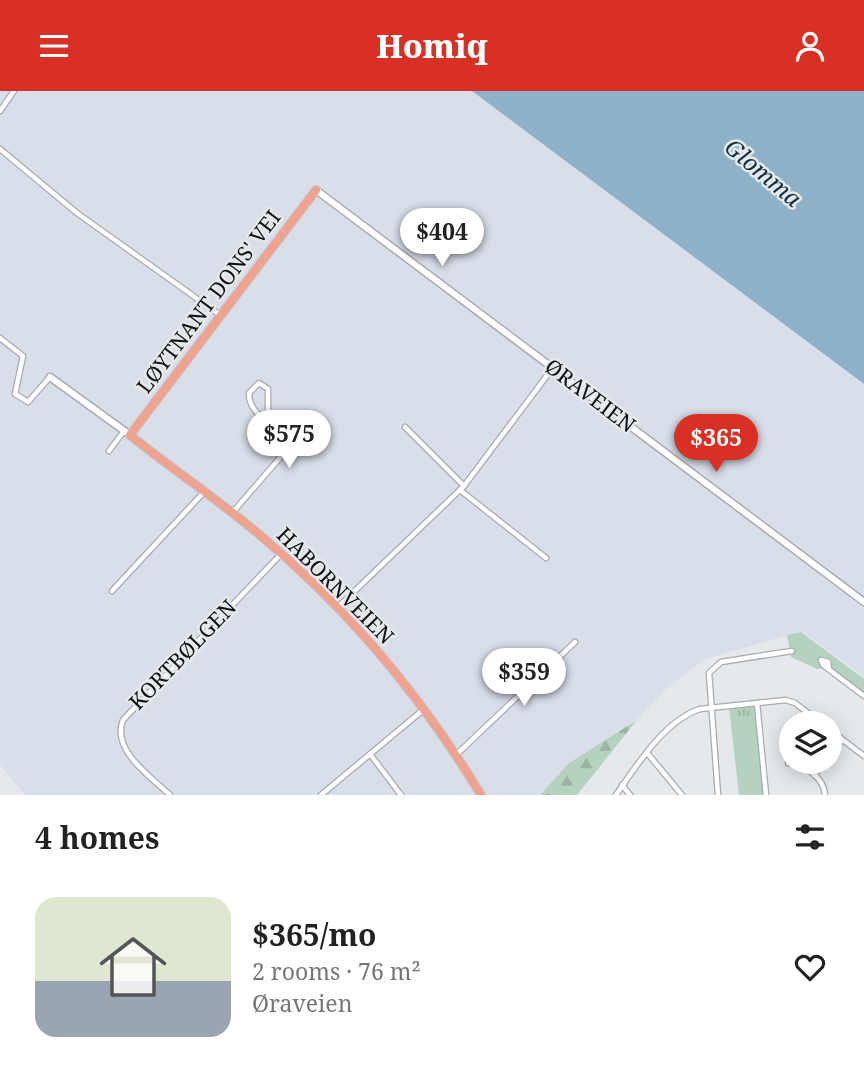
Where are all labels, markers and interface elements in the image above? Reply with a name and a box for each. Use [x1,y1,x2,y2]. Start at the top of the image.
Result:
text: Homiq [376,24,488,67]
icon: menu [35,27,73,65]
icon: person [791,27,829,65]
water label: Glomma [718,131,809,214]
street label: LØYTNANT DONS' VEI [130,204,286,399]
pin: $404 [401,209,483,268]
text: $404 [416,215,468,247]
street label: ØRAVEIEN [540,352,642,438]
pin: $575 [248,411,330,470]
pin: $365 [675,415,757,474]
text: $575 [263,417,315,449]
text: $365 [690,421,742,453]
street label: HABORNVEIEN [271,521,400,650]
street label: KORTBØLGEN [123,593,242,715]
pin: $359 [483,649,565,708]
text: $359 [498,655,550,687]
map controls [779,711,842,774]
button: layers [779,711,842,774]
text: 4 homes [35,817,159,858]
icon: filters [791,818,829,856]
text: $365/mo [252,914,376,955]
icon: home [91,925,175,1009]
icon: heart [791,948,829,986]
text: 2 rooms · 76 m² [252,955,421,987]
text: Øraveien [252,987,353,1019]

